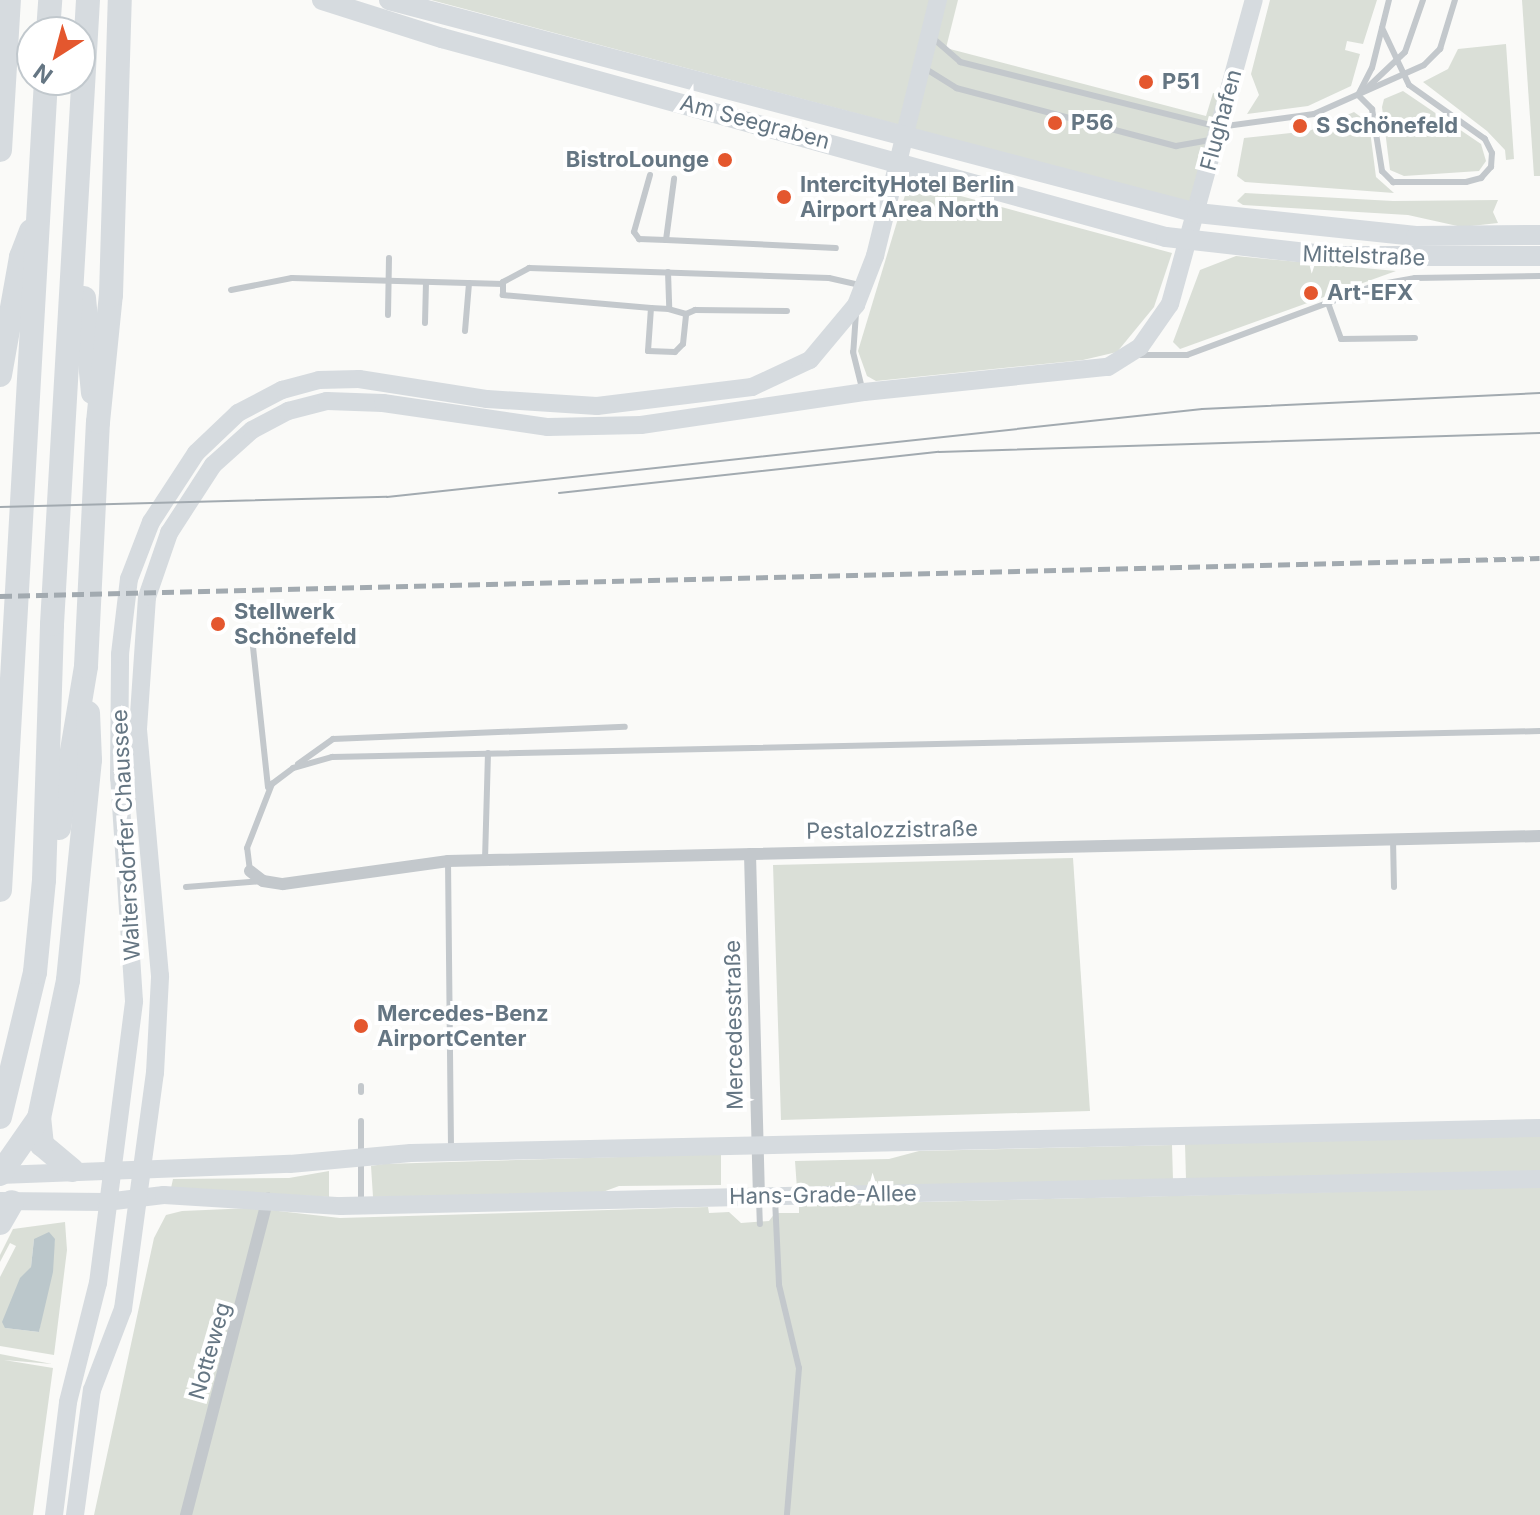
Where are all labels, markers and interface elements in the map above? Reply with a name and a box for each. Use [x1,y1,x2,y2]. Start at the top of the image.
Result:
north arrow [16,16,96,96]
text: N [29,58,57,89]
street label: Flughafen [1195,67,1247,173]
place label: P51 [1162,69,1200,95]
marker: P51 [1137,73,1155,91]
street label: Am Seegraben [677,89,833,155]
place label: P56 [1071,110,1114,136]
place label: S Schönefeld [1316,113,1458,139]
marker: P56 [1046,114,1064,132]
marker: S Schönefeld [1291,117,1309,135]
place label: BistroLounge [566,147,709,173]
marker: BistroLounge [716,151,734,169]
place label: IntercityHotel Berlin Airport Area North [800,171,1015,222]
marker: IntercityHotel Berlin Airport Area North [775,188,793,206]
street label: Mittelstraße [1302,241,1426,271]
place label: Art-EFX [1327,280,1413,306]
marker: Art-EFX [1302,284,1320,302]
place label: Stellwerk Schönefeld [234,598,357,650]
marker: Stellwerk Schönefeld [209,615,227,633]
street label: Waltersdorfer Chaussee [106,709,146,961]
street label: Pestalozzistraße [806,815,978,845]
street label: Mercedesstraße [719,940,749,1110]
place label: Mercedes-Benz AirportCenter [377,1000,549,1052]
marker: Mercedes-Benz AirportCenter [352,1017,370,1035]
street label: Hans-Grade-Allee [729,1180,917,1210]
street label: Notteweg [184,1299,236,1403]

